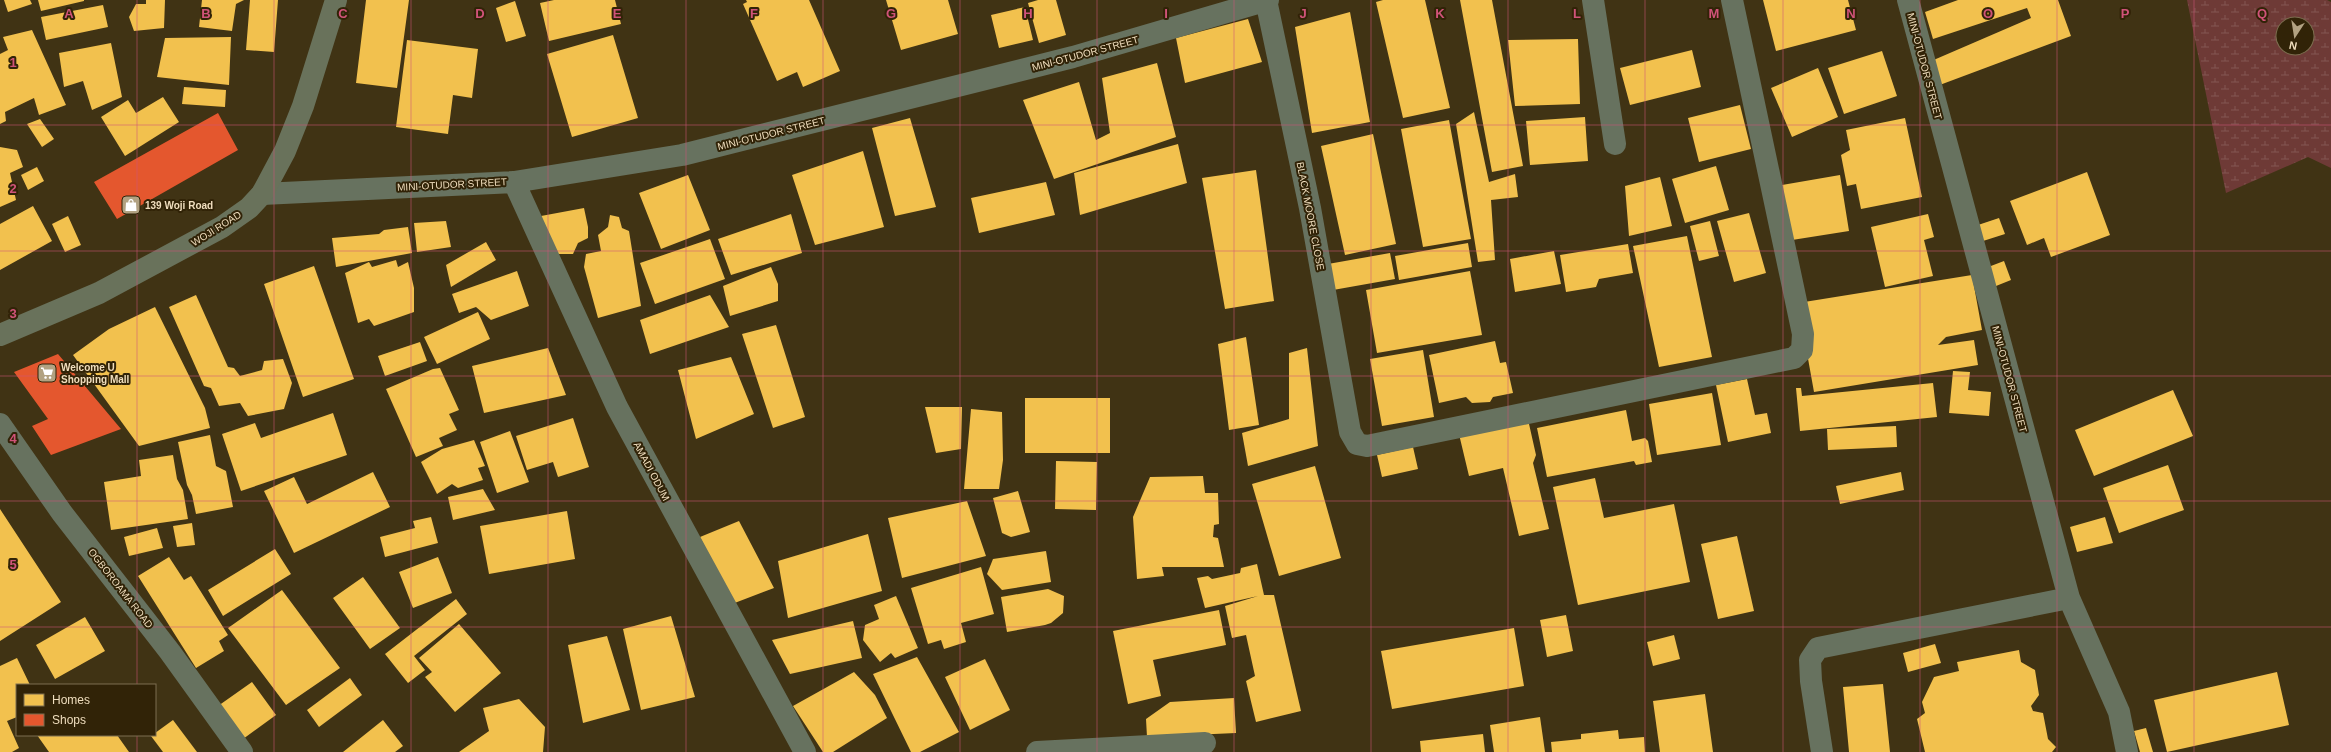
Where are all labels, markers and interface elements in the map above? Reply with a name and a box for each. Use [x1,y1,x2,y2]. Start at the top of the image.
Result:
text: A [64,6,74,21]
text: B [201,6,211,21]
text: C [338,6,348,21]
text: D [475,6,485,21]
text: E [613,6,622,21]
text: F [750,6,758,21]
text: G [886,6,896,21]
text: H [1023,6,1033,21]
text: I [1164,6,1168,21]
text: J [1299,6,1307,21]
text: K [1435,6,1445,21]
text: L [1573,6,1581,21]
text: M [1709,6,1719,21]
text: N [1846,6,1856,21]
text: O [1983,6,1993,21]
text: P [2121,6,2130,21]
text: Q [2257,6,2267,21]
street label: MINI-OTUDOR STREET [1905,12,1944,121]
north arrow [2275,16,2315,56]
street label: MINI-OTUDOR STREET [1031,34,1140,73]
text: N [2288,39,2298,52]
text: 1 [9,55,17,70]
street label: MINI-OTUDOR STREET [716,115,826,152]
street label: BLACK MOORE CLOSE [1295,161,1326,271]
street label: MINI-OTUDOR STREET [397,176,507,193]
text: 2 [9,181,17,196]
shop icon: 139 Woji Road [120,194,142,216]
place label: 139 Woji Road [145,200,213,211]
street label: WOJI ROAD [189,209,243,248]
text: 3 [9,306,17,321]
street label: MINI-OTUDOR STREET [1990,325,2029,434]
supermarket icon: Welcome U Shopping Mall [36,362,58,384]
place label: Welcome U Shopping Mall [61,362,130,385]
text: 4 [9,431,17,446]
street label: AMADI ODUM [631,440,672,503]
street label: OGBOROAMA ROAD [86,546,155,630]
text: 5 [9,557,17,572]
legend [16,684,156,736]
text: Homes [52,693,90,707]
text: Shops [52,713,86,727]

